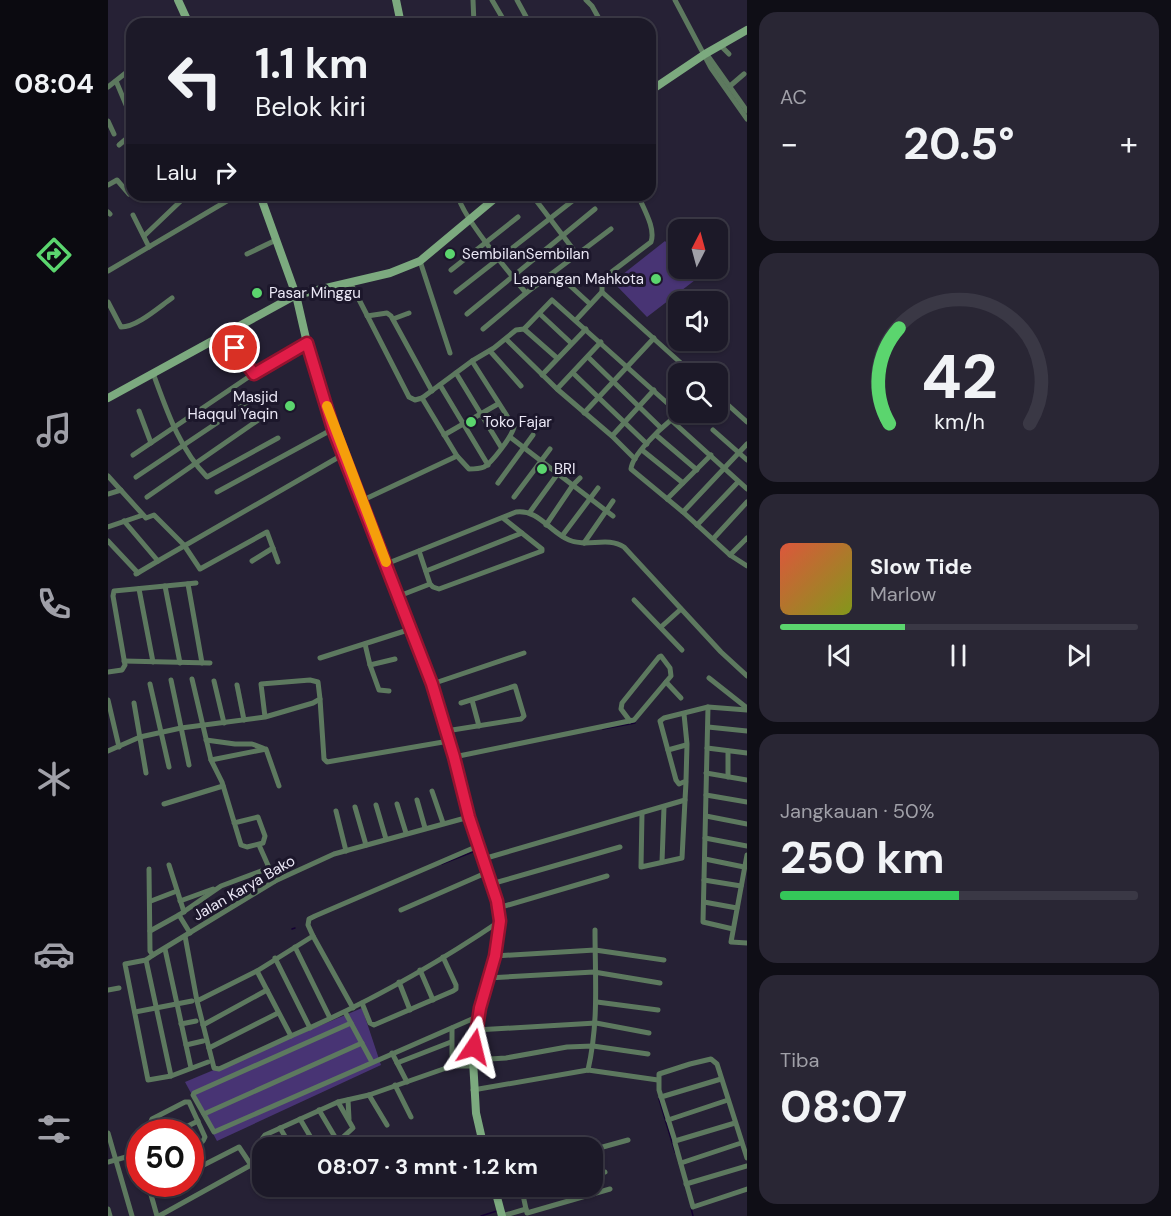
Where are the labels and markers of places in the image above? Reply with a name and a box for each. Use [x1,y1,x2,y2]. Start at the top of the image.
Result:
place label: SembilanSembilan [462,244,589,264]
marker: SembilanSembilan [443,247,457,261]
place label: Lapangan Mahkota [514,269,644,289]
marker: Lapangan Mahkota [649,272,663,286]
place label: Pasar Minggu [269,283,361,303]
marker: Pasar Minggu [250,286,264,300]
pin [209,322,260,373]
place label: Masjid Haqqul Yaqin [188,387,278,424]
marker: Masjid Haqqul Yaqin [283,399,297,413]
place label: Toko Fajar [483,412,552,432]
marker: Toko Fajar [464,415,478,429]
place label: BRI [554,459,575,479]
marker: BRI [535,462,549,476]

